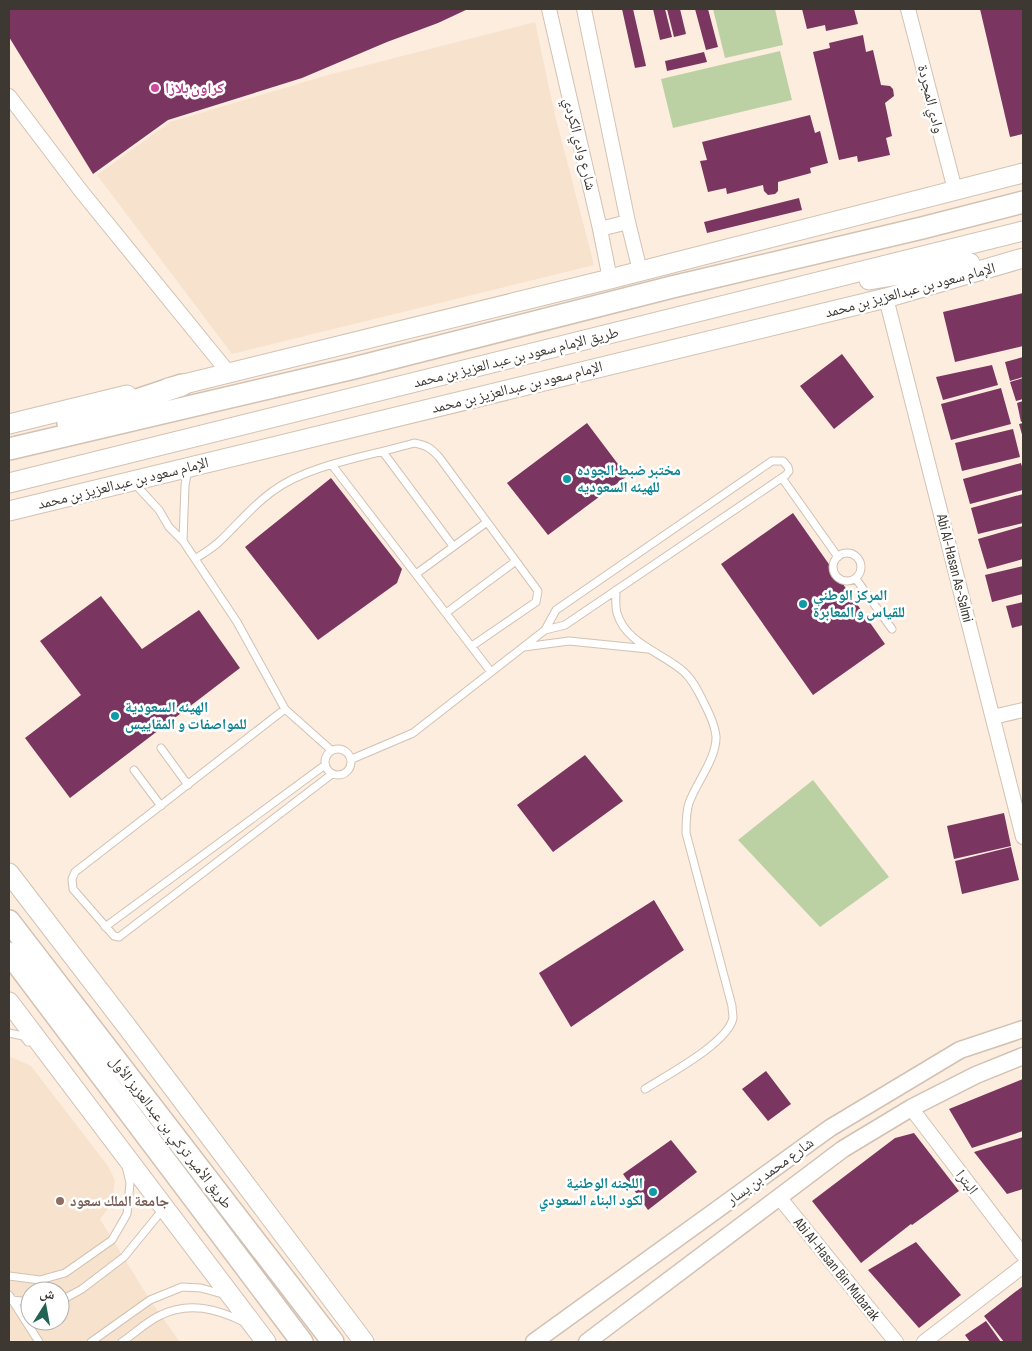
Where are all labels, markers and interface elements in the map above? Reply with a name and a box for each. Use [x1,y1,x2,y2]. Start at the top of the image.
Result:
street label: وادي المجردة [911,63,948,136]
place label: كراون بلازا [165,79,225,98]
marker: كراون بلازا [149,82,161,94]
street label: شارع وادي الكردي [557,96,600,193]
street label: الإمام سعود بن عبدالعزيز بن محمد [823,259,997,322]
street label: طريق الإمام سعود بن عبد العزيز بن محمد [411,323,621,392]
street label: الإمام سعود بن عبدالعزيز بن محمد [430,357,605,418]
street label: الإمام سعود بن عبدالعزيز بن محمد [36,453,211,514]
place label: مختبر ضبط الجوده للهيئه السعوديه [577,461,681,497]
marker: مختبر ضبط الجوده للهيئه السعوديه [561,473,573,485]
street label: Abi Al-Hasan As-Salmi [932,511,977,624]
place label: المركز الوطني للقياس و المعابرة [813,586,905,622]
marker: المركز الوطني للقياس و المعابرة [797,598,809,610]
place label: الهيئه السعودية للمواصفات و المقاييس [125,698,247,734]
marker: الهيئه السعودية للمواصفات و المقاييس [109,710,121,722]
street label: طريق الأمير تركي بن عبدالعزيز الأول [103,1052,236,1214]
street label: شارع محمد بن يسار [722,1133,818,1210]
street label: البترا [951,1166,982,1198]
place label: اللجنه الوطنية لكود البناء السعودي [539,1174,643,1212]
marker: اللجنه الوطنية لكود البناء السعودي [647,1186,659,1198]
place label: جامعة الملك سعود [70,1192,169,1211]
marker: جامعة الملك سعود [54,1195,66,1207]
street label: Abi Al-Hasan Bin Mubarak [789,1213,884,1325]
north arrow [20,1281,70,1331]
text: ش [38,1284,56,1304]

